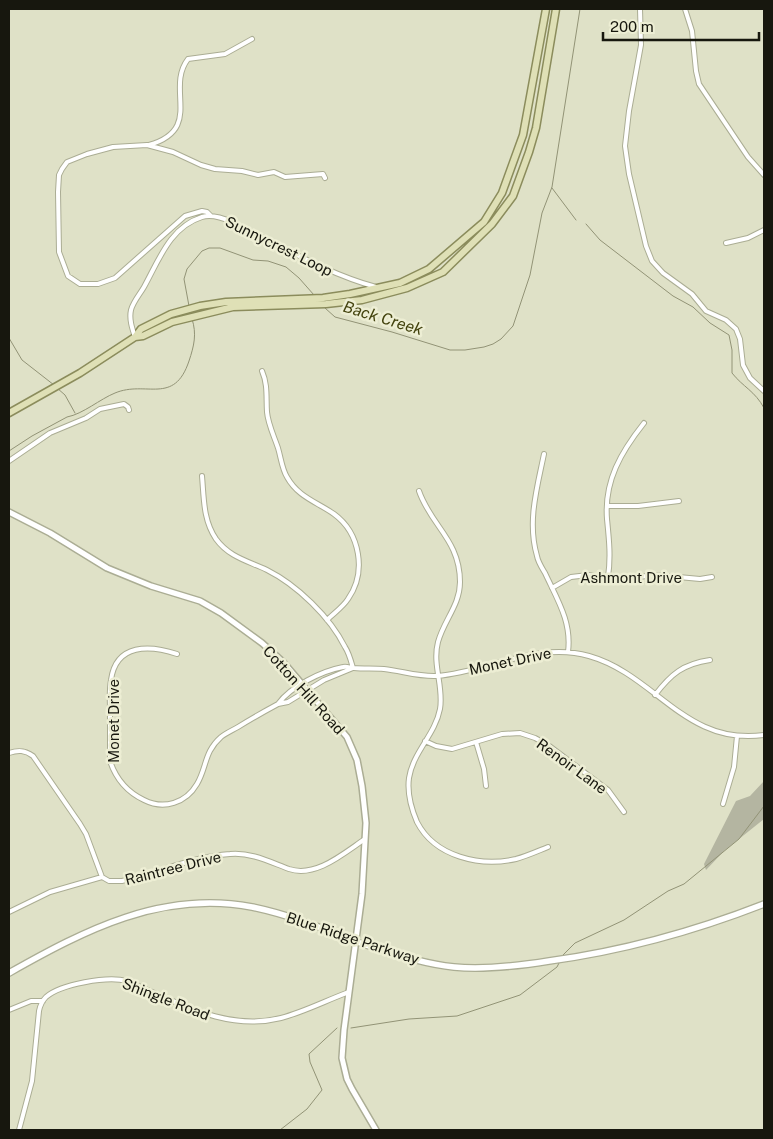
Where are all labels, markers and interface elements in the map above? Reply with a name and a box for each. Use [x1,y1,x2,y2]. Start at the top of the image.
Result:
scale bar [603,10,759,42]
text: 200 m [610,18,654,35]
street label: Sunnycrest Loop [223,213,335,279]
water label: Back Creek [341,297,425,339]
street label: Ashmont Drive [580,569,682,586]
street label: Cotton Hill Road [260,642,348,738]
street label: Monet Drive [467,644,553,678]
street label: Monet Drive [105,679,122,763]
street label: Renoir Lane [534,735,610,797]
street label: Raintree Drive [123,848,223,888]
street label: Blue Ridge Parkway [284,908,422,968]
street label: Shingle Road [120,975,212,1023]

